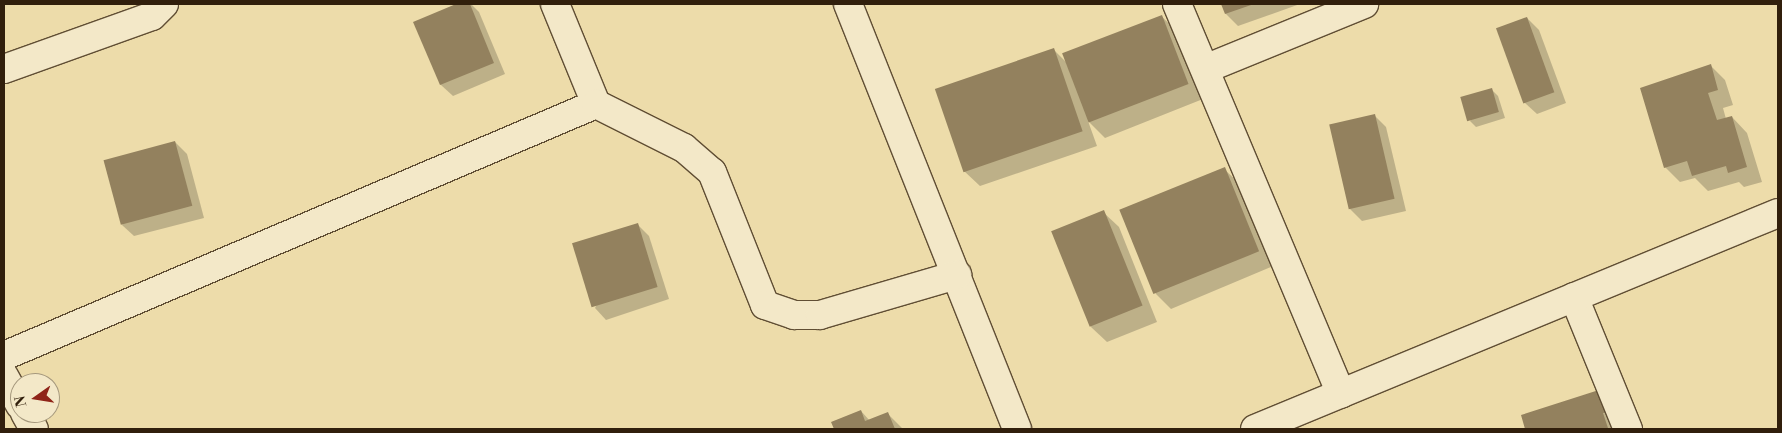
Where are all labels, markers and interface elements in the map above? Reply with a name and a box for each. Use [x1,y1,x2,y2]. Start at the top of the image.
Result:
north arrow [10,373,60,423]
text: N [11,394,31,409]

